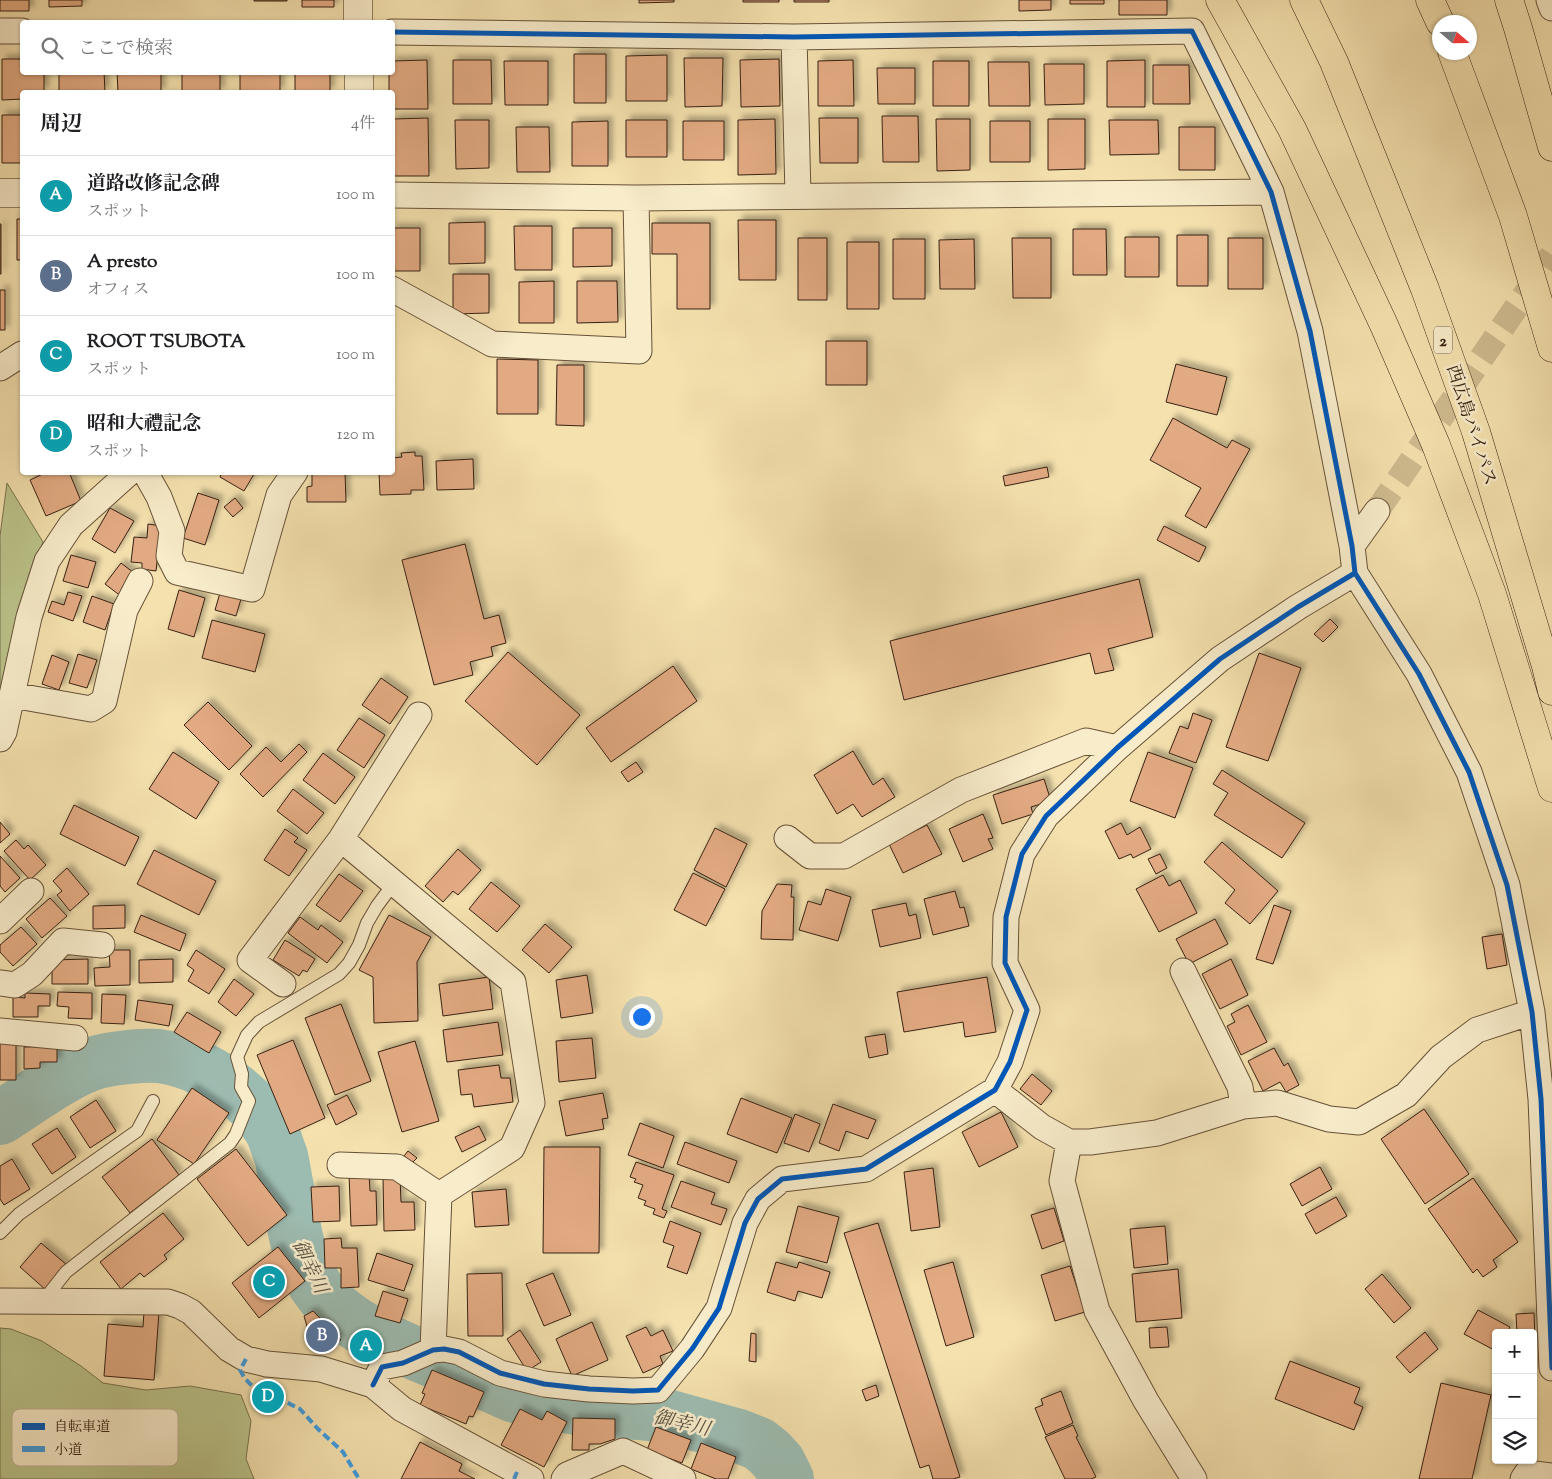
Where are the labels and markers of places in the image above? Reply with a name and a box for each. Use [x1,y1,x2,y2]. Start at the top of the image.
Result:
pin: C [253,1263,285,1301]
pin: B [306,1317,338,1355]
pin: A [350,1327,382,1365]
pin: D [252,1378,284,1416]

